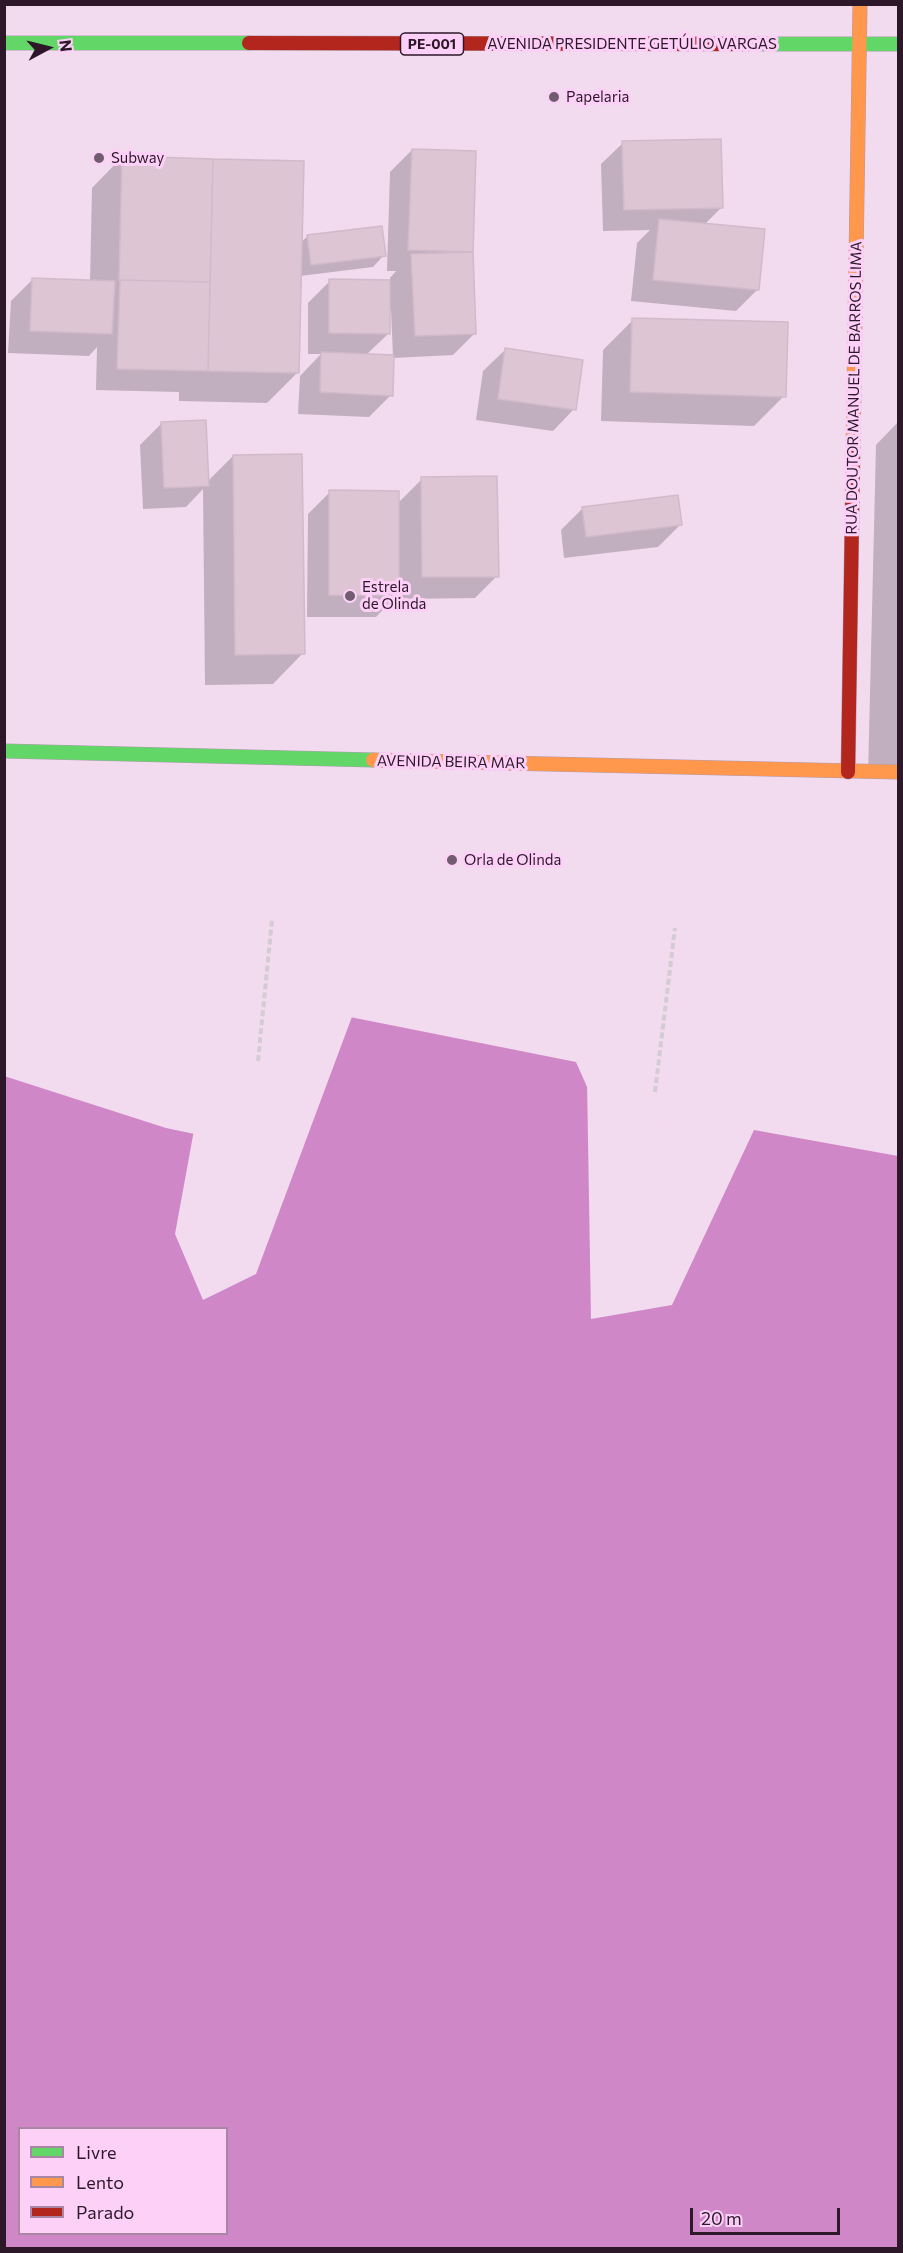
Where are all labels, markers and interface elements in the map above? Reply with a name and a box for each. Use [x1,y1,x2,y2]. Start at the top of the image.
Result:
north arrow [18,18,78,78]
road number: PE-001 [400,33,464,55]
street label: AVENIDA PRESIDENTE GETÚLIO VARGAS [487,35,777,53]
text: N [56,39,77,53]
place label: Papelaria [566,88,629,106]
marker: Papelaria [547,90,561,104]
place label: Subway [111,149,164,167]
marker: Subway [92,151,106,165]
street label: RUA DOUTOR MANUEL DE BARROS LIMA [842,241,866,535]
place label: Estrela de Olinda [362,578,426,613]
marker: Estrela de Olinda [343,589,357,603]
street label: AVENIDA BEIRA MAR [377,752,525,772]
place label: Orla de Olinda [464,851,561,869]
marker: Orla de Olinda [445,853,459,867]
legend [18,2127,228,2235]
text: Livre [76,2141,117,2163]
text: Lento [76,2171,124,2193]
scale bar [693,2196,843,2234]
text: Parado [76,2201,134,2223]
text: 20 m [701,2207,742,2229]

